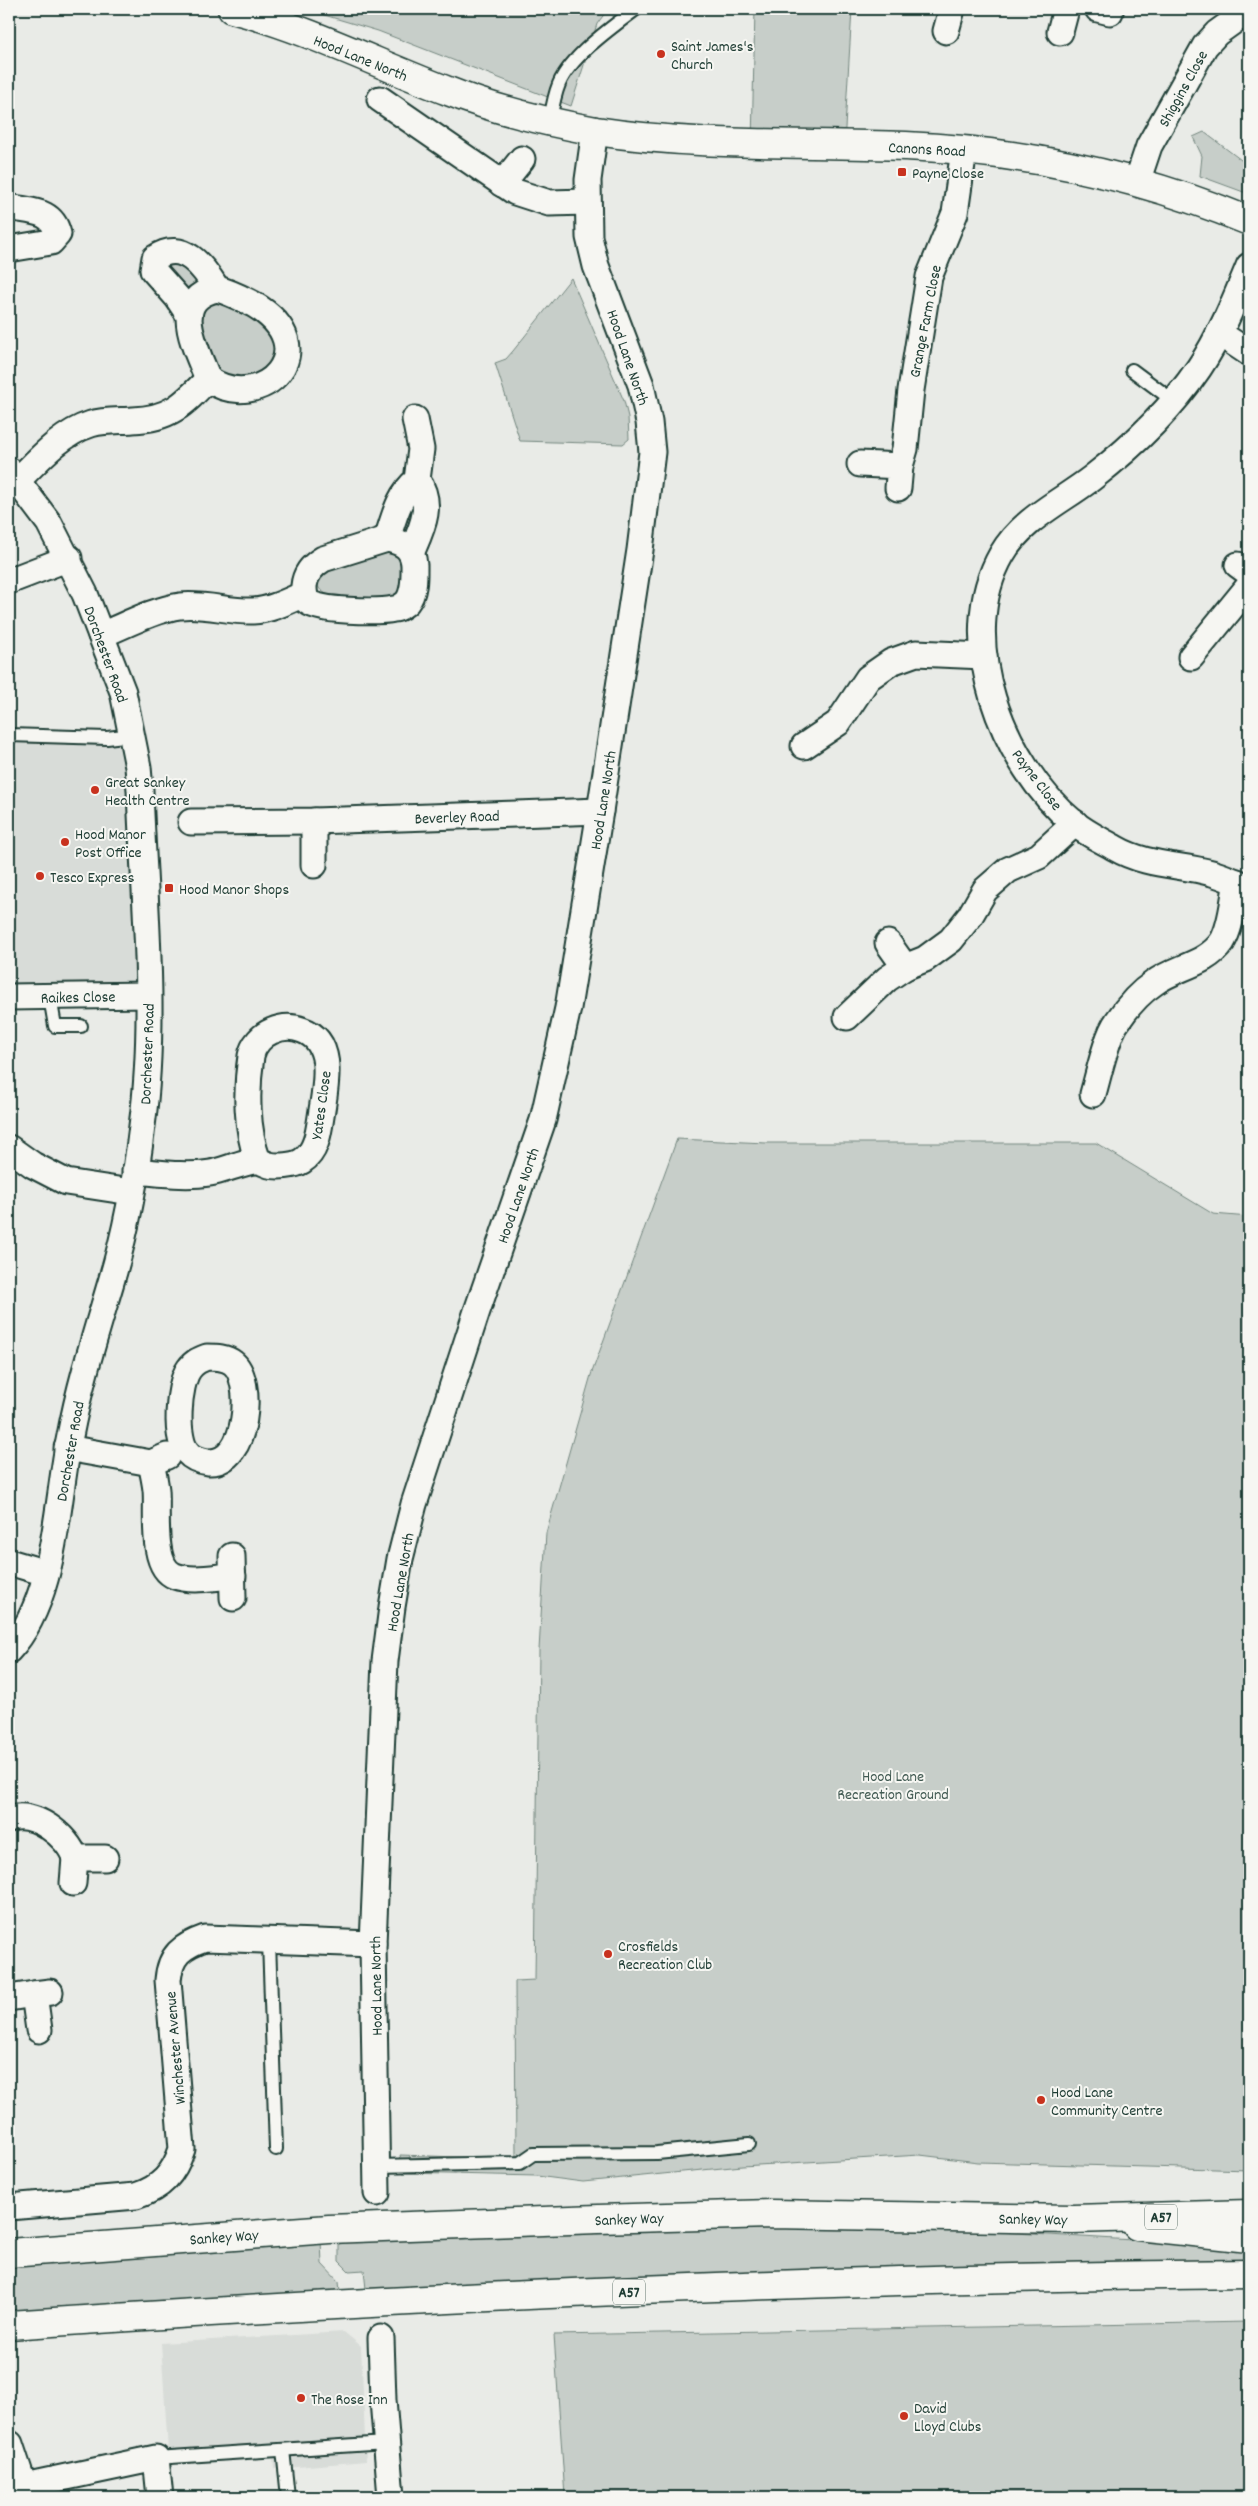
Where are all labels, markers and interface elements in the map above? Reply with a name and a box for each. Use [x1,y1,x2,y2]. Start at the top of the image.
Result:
street label: Hood Lane North [309,30,411,89]
place label: Saint James's Church [671,36,754,77]
street label: Shiggins Close [1154,47,1215,132]
marker: Saint James's Church [655,48,667,60]
street label: Canons Road [888,137,966,164]
place label: Payne Close [912,163,984,186]
marker: Payne Close [896,166,908,178]
street label: Grange Farm Close [904,263,949,380]
street label: Hood Lane North [599,307,654,409]
street label: Dorchester Road [77,603,133,706]
street label: Payne Close [1005,745,1067,816]
street label: Hood Lane North [585,749,624,852]
place label: Great Sankey Health Centre [105,772,190,813]
marker: Great Sankey Health Centre [89,784,101,796]
street label: Beverley Road [414,806,500,831]
place label: Hood Manor Post Office [75,824,146,865]
marker: Hood Manor Post Office [59,836,71,848]
place label: Tesco Express [50,867,135,890]
marker: Tesco Express [34,870,46,882]
place label: Hood Manor Shops [179,879,289,902]
marker: Hood Manor Shops [163,882,175,894]
street label: Raikes Close [40,986,116,1011]
street label: Dorchester Road [135,1003,162,1105]
street label: Yates Close [306,1069,339,1141]
street label: Hood Lane North [492,1145,547,1247]
street label: Dorchester Road [51,1400,92,1503]
street label: Hood Lane North [381,1531,421,1634]
park label: Hood Lane Recreation Ground [837,1766,949,1807]
street label: Hood Lane North [365,1936,390,2036]
place label: Crosfields Recreation Club [618,1936,712,1977]
marker: Crosfields Recreation Club [602,1948,614,1960]
street label: Winchester Avenue [160,1990,193,2105]
place label: Hood Lane Community Centre [1051,2082,1163,2123]
marker: Hood Lane Community Centre [1035,2094,1047,2106]
road number: A57 [1145,2204,1177,2230]
street label: Sankey Way [594,2208,664,2233]
street label: Sankey Way [998,2208,1068,2233]
street label: Sankey Way [189,2225,260,2252]
road number: A57 [613,2280,645,2304]
place label: The Rose Inn [311,2389,388,2412]
marker: The Rose Inn [295,2392,307,2404]
place label: David Lloyd Clubs [914,2398,982,2439]
marker: David Lloyd Clubs [898,2410,910,2422]

